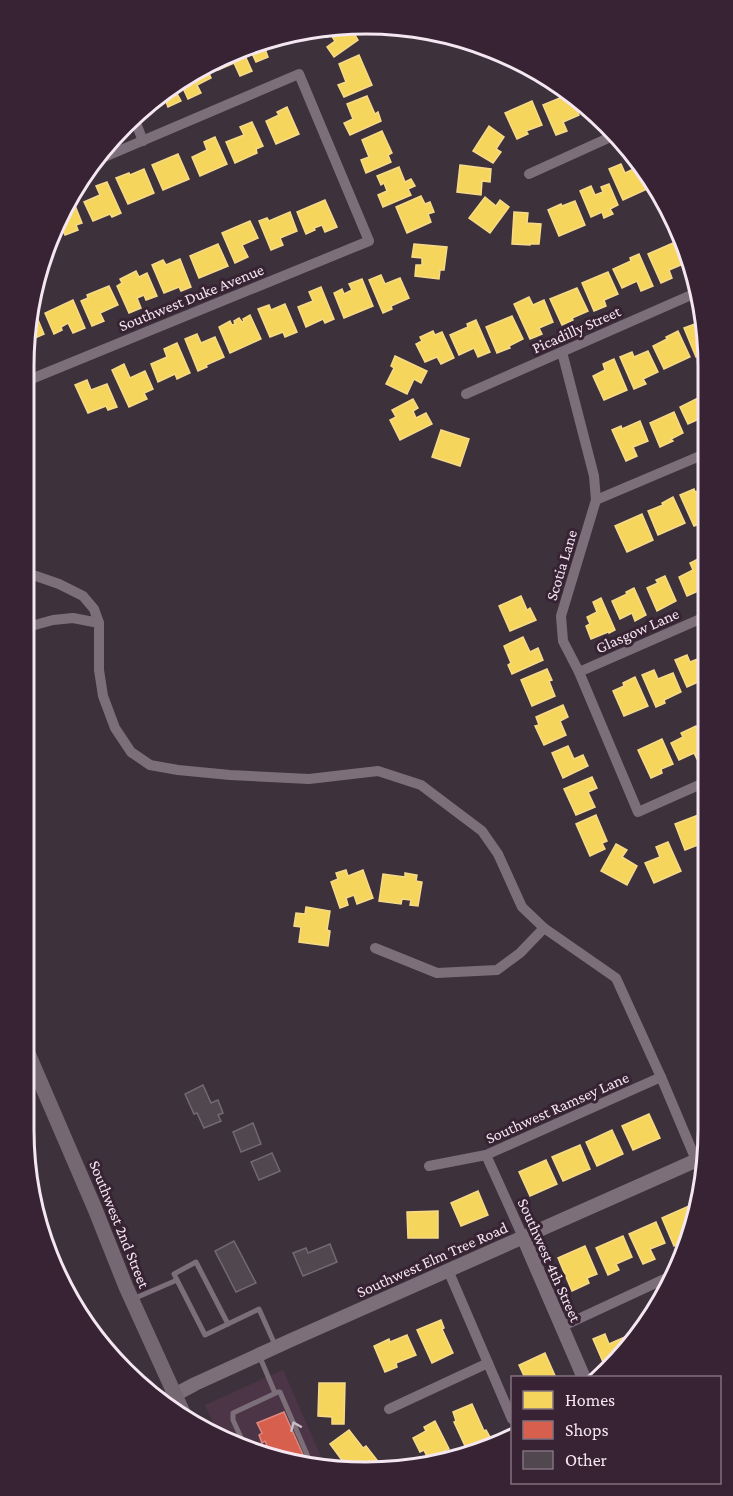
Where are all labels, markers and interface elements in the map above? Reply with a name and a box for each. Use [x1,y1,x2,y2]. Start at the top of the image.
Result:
street label: Southwest Duke Avenue [116,261,266,334]
street label: Picadilly Street [529,302,624,357]
street label: Scotia Lane [543,528,580,602]
street label: Glasgow Lane [593,605,682,657]
street label: Southwest Ramsey Lane [483,1068,632,1148]
street label: Southwest 2nd Street [86,1158,153,1291]
street label: Southwest 4th Street [515,1196,585,1325]
street label: Southwest Elm Tree Road [354,1218,511,1300]
legend [511,1376,721,1484]
text: Homes [565,1390,615,1410]
text: Shops [565,1420,609,1440]
one-way arrow [290,1422,302,1433]
text: Other [565,1450,608,1470]

